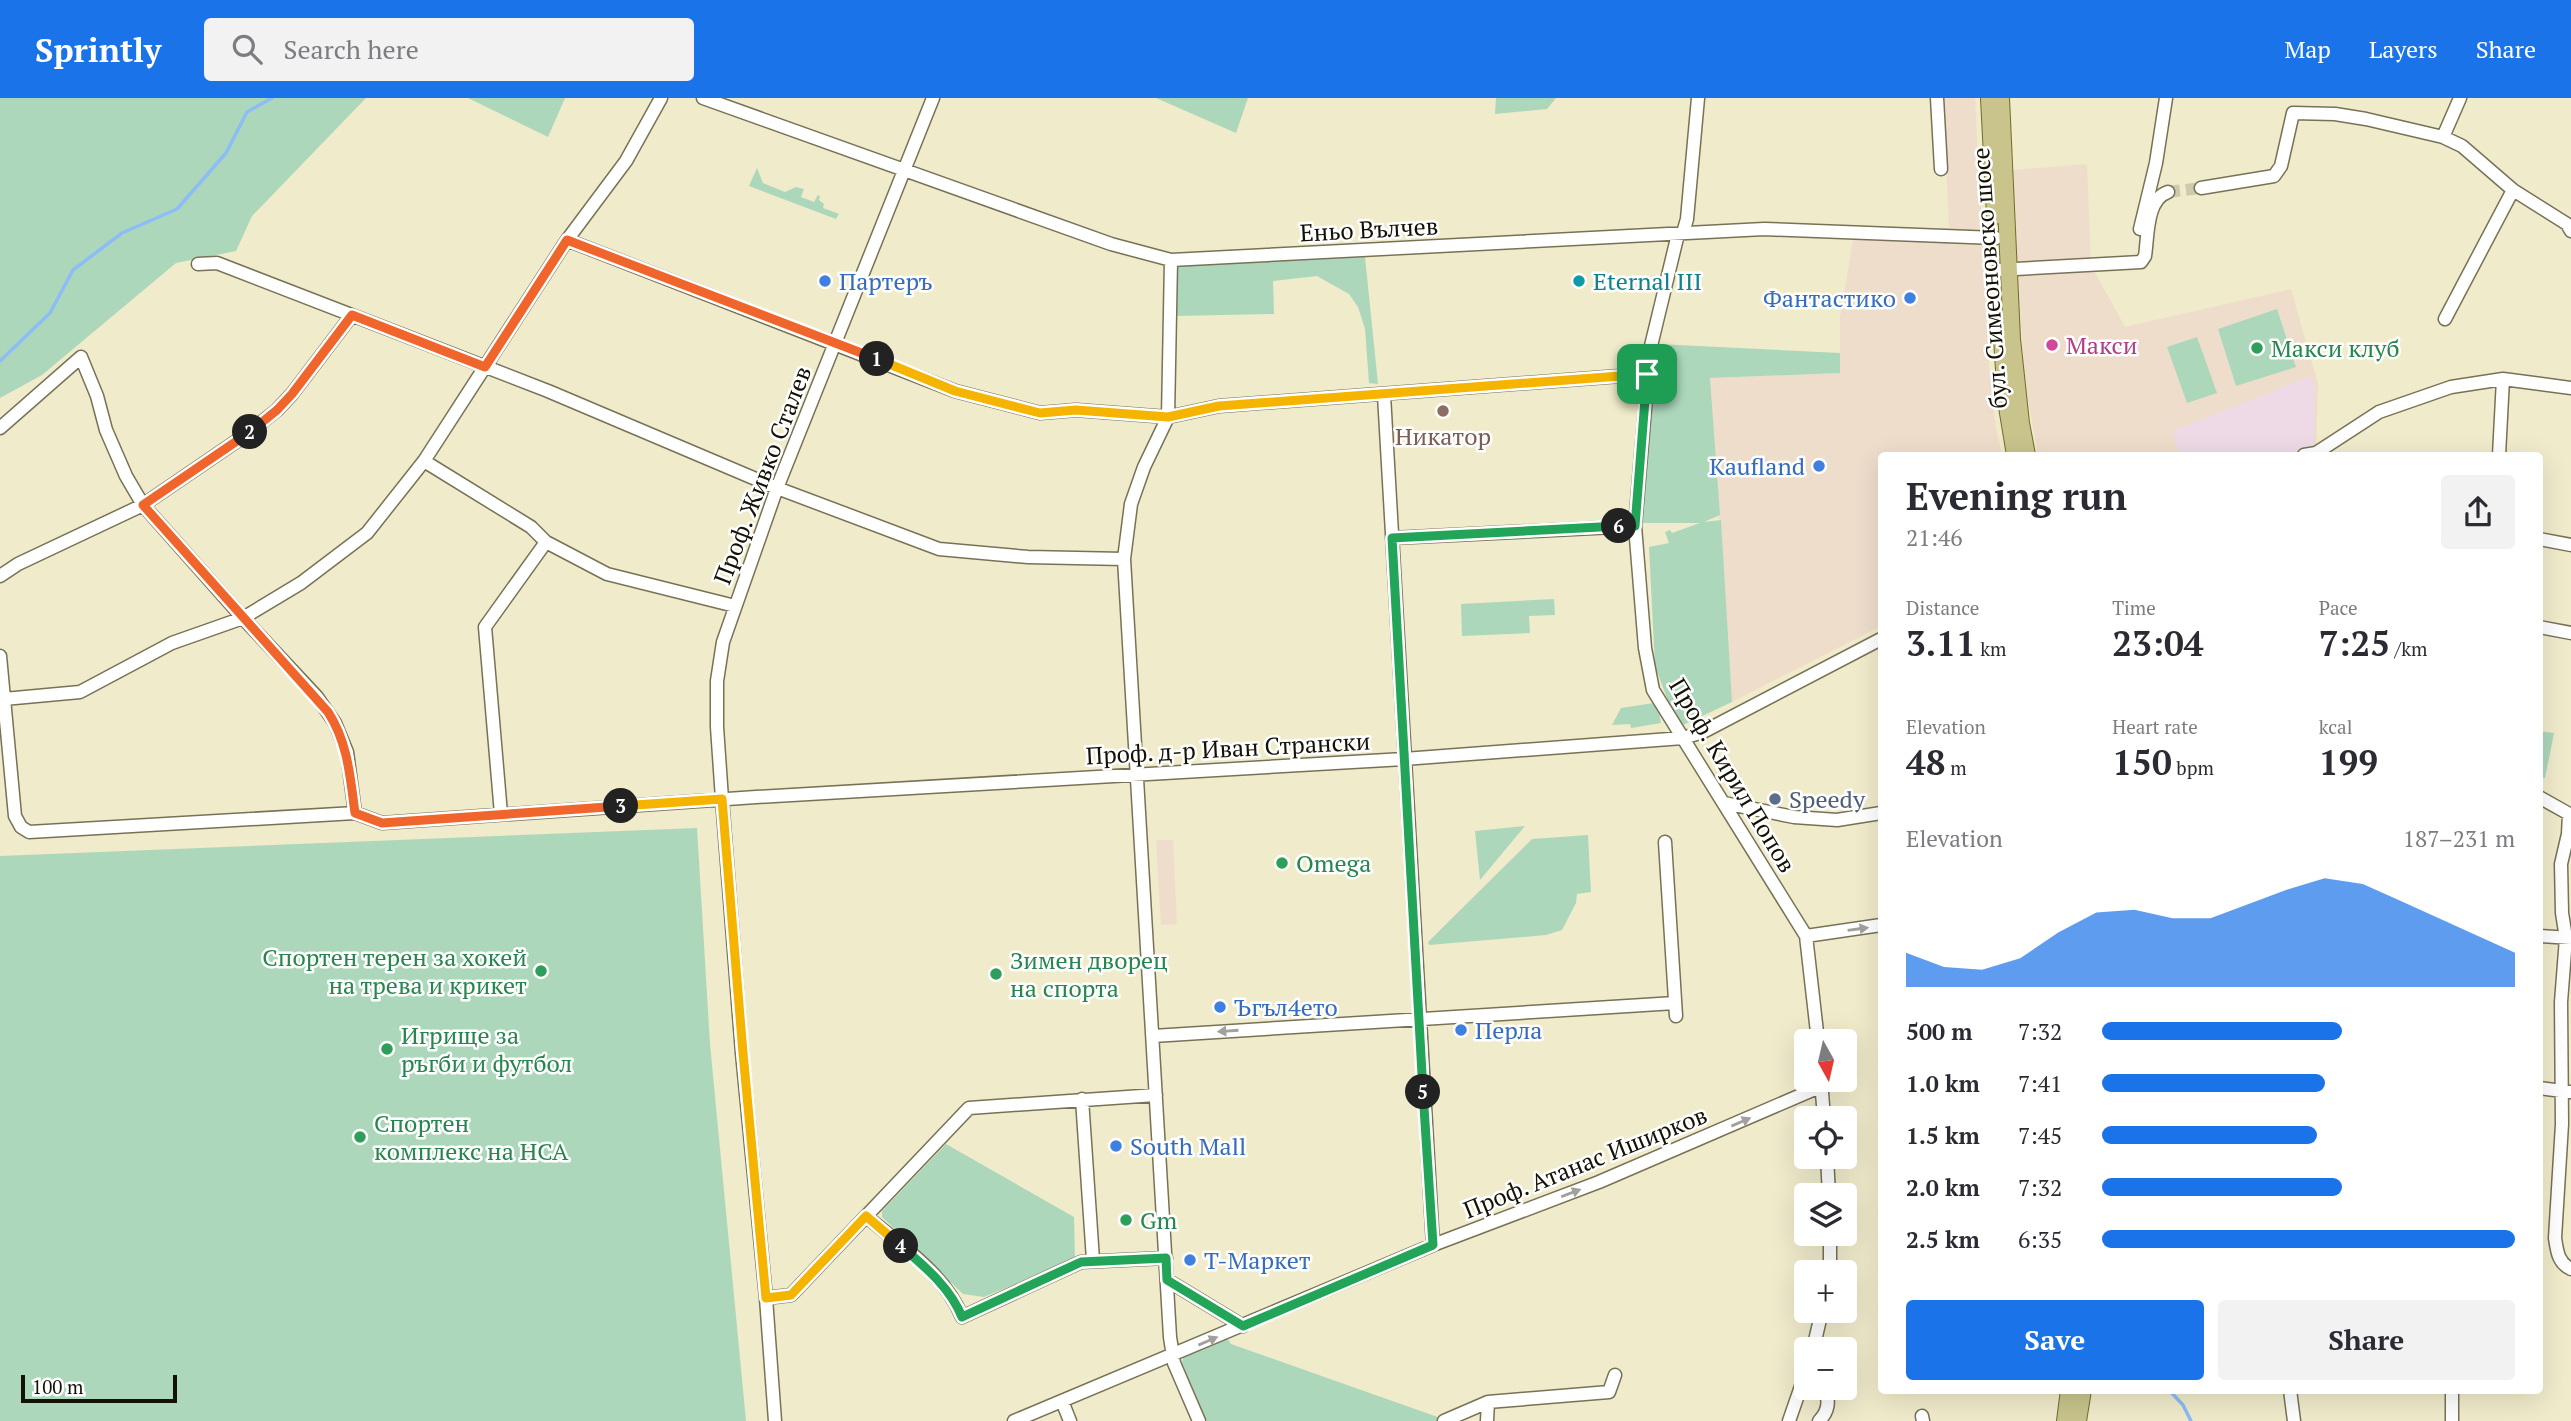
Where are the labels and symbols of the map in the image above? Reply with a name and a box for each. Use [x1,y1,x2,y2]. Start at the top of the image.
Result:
street label: бул. Симеоновско шосе [1964,146,2014,410]
street label: Еньо Вълчев [1299,209,1439,249]
place label: Партеръ [839,265,933,297]
place label: Eternal III [1593,265,1702,297]
marker: Партеръ [817,273,833,289]
marker: Eternal III [1571,273,1587,289]
place label: Фантастико [1763,282,1896,314]
marker: Фантастико [1902,290,1918,306]
place label: Макси [2066,329,2138,361]
place label: Макси клуб [2271,332,2399,364]
marker: Макси [2044,337,2060,353]
marker: Макси клуб [2249,340,2265,356]
pin: 1 [860,342,894,376]
pin [1617,344,1677,404]
street label: Проф. Живко Сталев [706,361,818,589]
marker: Никатор [1435,403,1451,419]
pin: 2 [232,414,268,450]
place label: Никатор [1395,420,1491,452]
place label: Kaufland [1709,450,1805,482]
marker: Kaufland [1811,458,1827,474]
pin: 6 [1602,508,1636,544]
street label: Проф. Кирил Попов [1662,672,1804,878]
street label: Проф. д-р Иван Странски [1085,725,1371,771]
place label: Speedy [1789,783,1866,815]
pin: 3 [604,788,638,824]
marker: Speedy [1767,791,1783,807]
place label: Omega [1296,847,1371,879]
marker: Omega [1274,855,1290,871]
one-way arrow [1847,923,1869,934]
place label: Спортен терен за хокей на трева и крикет [262,941,527,1001]
place label: Зимен дворец на спорта [1010,944,1168,1004]
marker: Спортен терен за хокей на трева и крикет [533,963,549,979]
marker: Зимен дворец на спорта [988,966,1004,982]
place label: Ъгъл4ето [1234,991,1338,1023]
marker: Ъгъл4ето [1212,999,1228,1015]
place label: Перла [1475,1014,1542,1046]
place label: Игрище за ръгби и футбол [401,1019,572,1079]
marker: Перла [1453,1022,1469,1038]
one-way arrow [1216,1025,1238,1036]
north arrow [1794,1029,1857,1092]
marker: Игрище за ръгби и футбол [379,1041,395,1057]
pin: 5 [1406,1074,1440,1110]
street label: Проф. Атанас Иширков [1458,1098,1712,1226]
place label: Спортен комплекс на НСА [374,1107,569,1167]
one-way arrow [1730,1116,1751,1127]
marker: Спортен комплекс на НСА [352,1129,368,1145]
place label: South Mall [1130,1130,1246,1162]
marker: South Mall [1108,1138,1124,1154]
one-way arrow [1560,1188,1581,1199]
place label: Gm [1140,1204,1178,1236]
marker: Gm [1118,1212,1134,1228]
pin: 4 [884,1228,918,1264]
place label: Т-Маркет [1204,1244,1311,1276]
marker: Т-Маркет [1182,1252,1198,1268]
one-way arrow [1198,1335,1219,1346]
scale bar [21,1372,177,1404]

